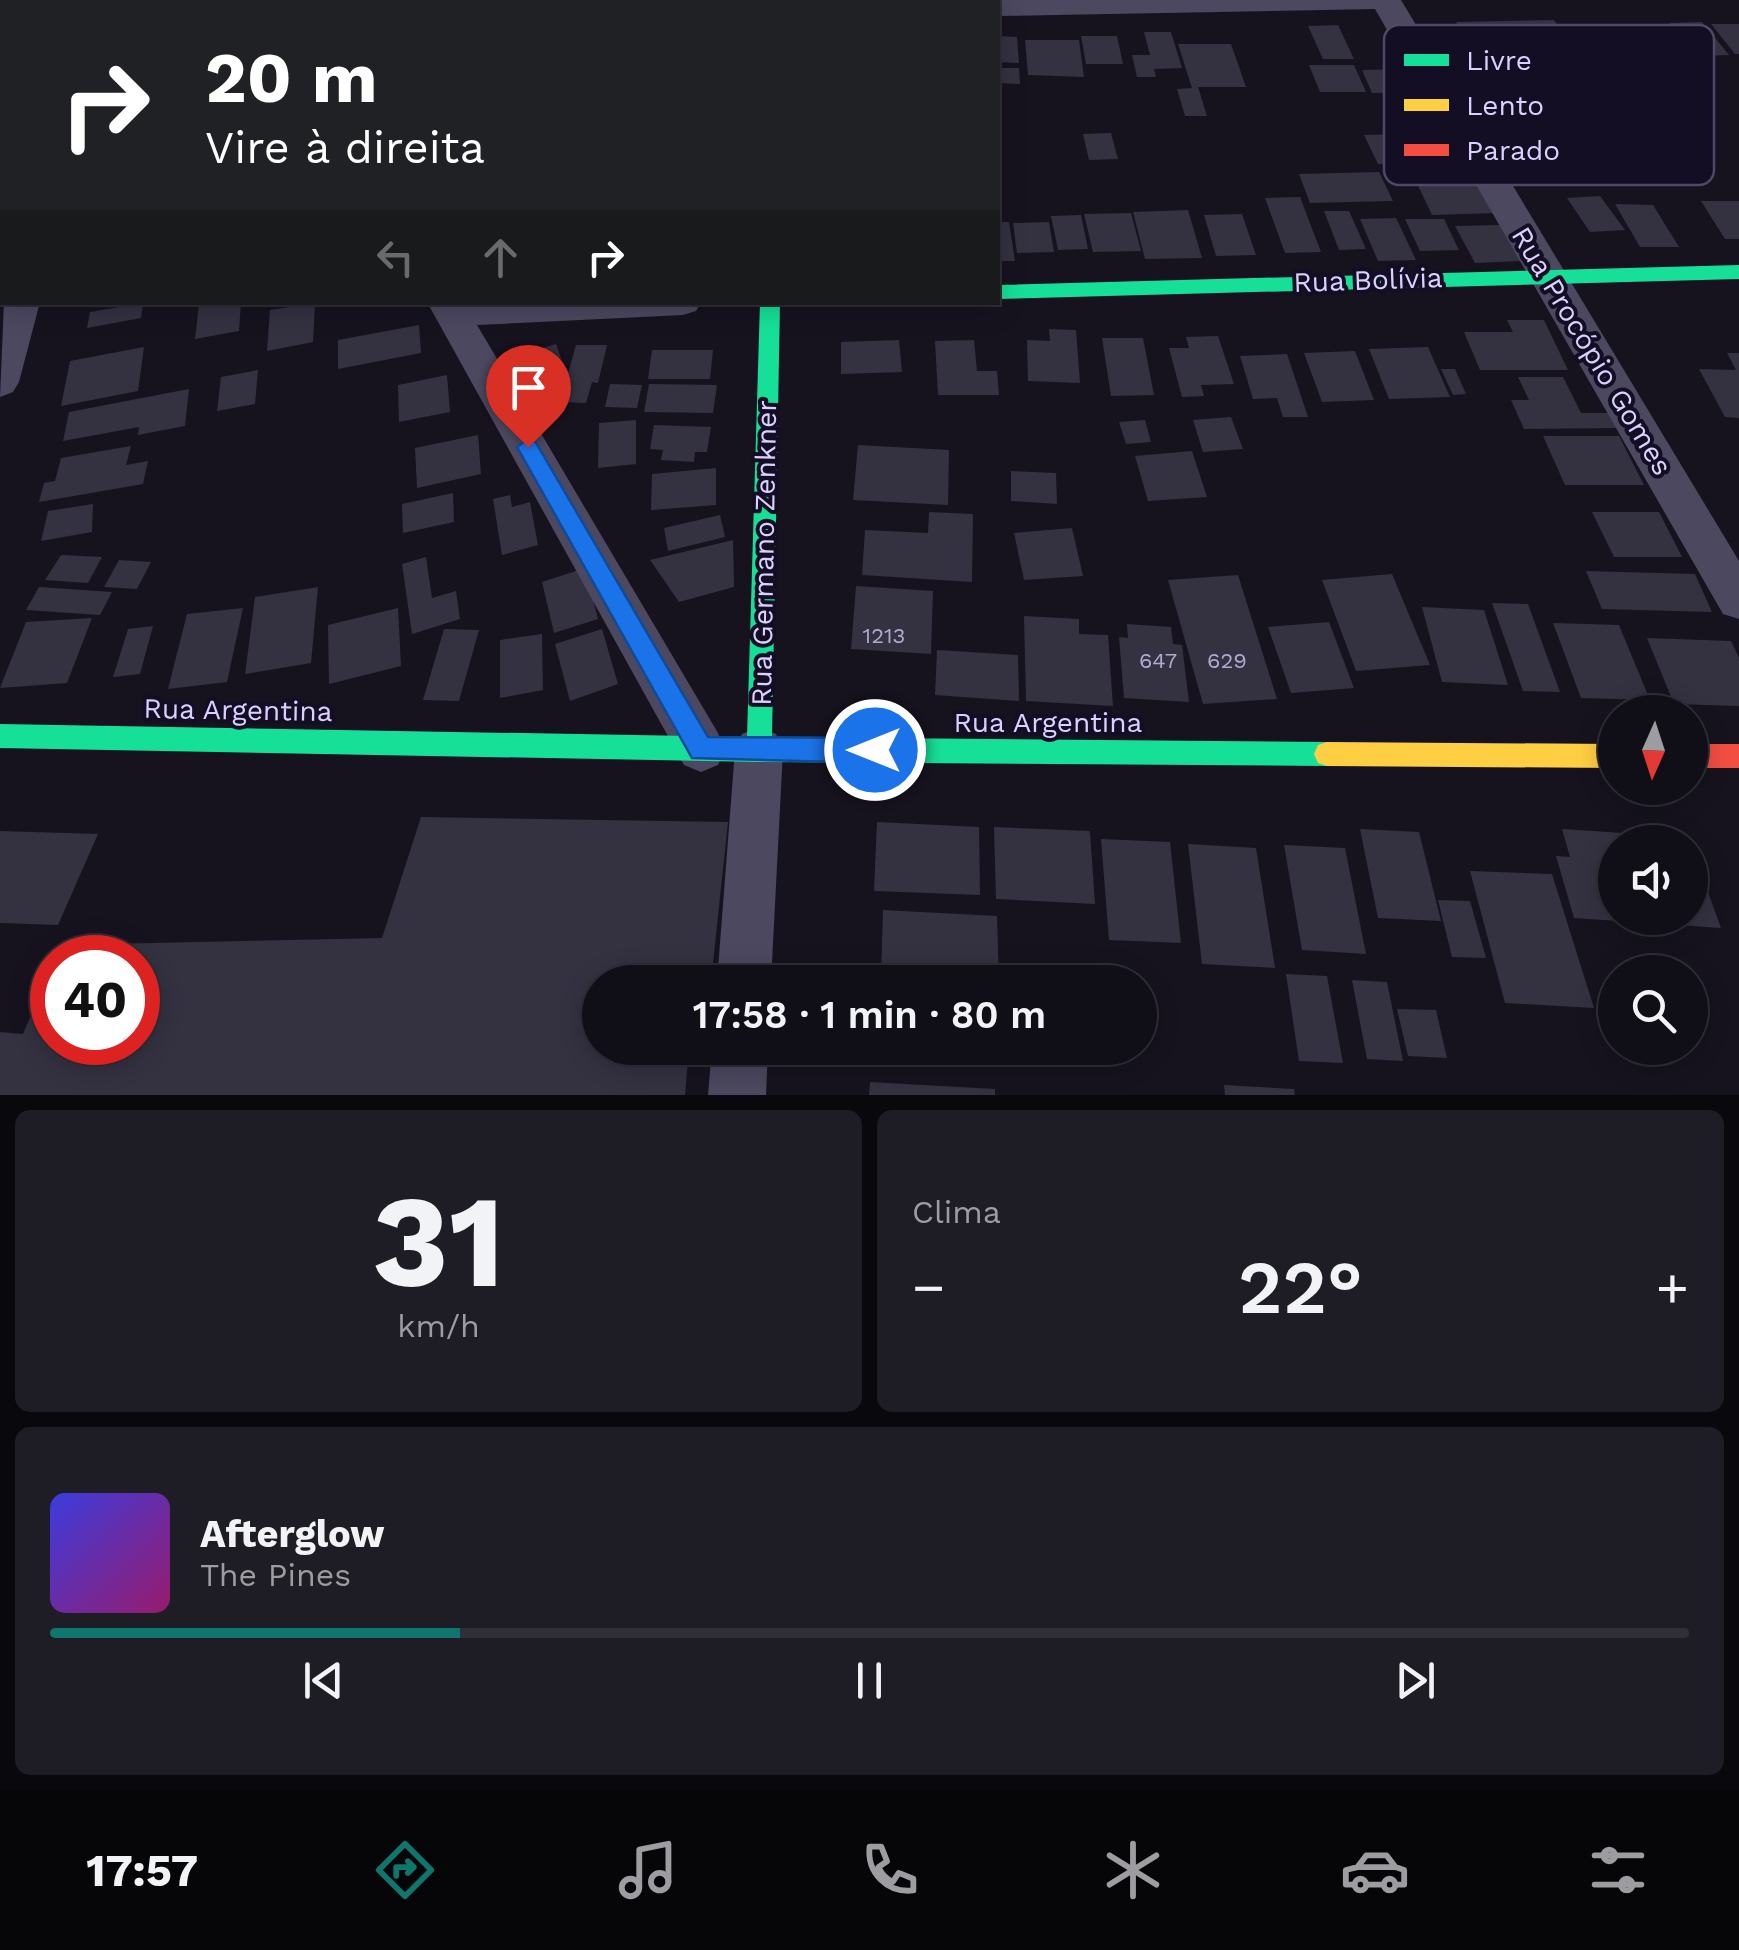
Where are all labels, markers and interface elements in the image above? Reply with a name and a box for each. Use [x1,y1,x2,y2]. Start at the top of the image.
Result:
legend [1384,25,1714,185]
text: 20 m [205,37,378,119]
icon: right [40,40,170,170]
text: Livre [1466,44,1532,77]
text: Lento [1466,89,1544,122]
text: Vire à direita [205,121,485,174]
text: Parado [1466,134,1560,167]
street label: Rua Procópio Gomes [1505,221,1679,481]
icon: left [368,230,423,285]
icon: ahead [473,230,528,285]
icon: right [578,230,633,285]
street label: Rua Bolívia [1293,261,1443,299]
pin [486,345,571,448]
icon: arrive [501,360,556,415]
street label: Rua Germano Zenkner [745,400,783,706]
house number: 1213 [863,623,905,648]
house number: 647 [1139,648,1177,673]
house number: 629 [1207,648,1247,673]
street label: Rua Argentina [143,692,333,728]
north arrow [1598,695,1708,805]
map controls [1598,695,1708,1065]
position arrow [823,698,927,802]
street label: Rua Argentina [954,706,1143,739]
button: sound [1598,825,1708,935]
speed limit sign: 40 [30,935,160,1065]
button: search [1598,955,1708,1065]
text: 17:58 · 1 min · 80 m [693,993,1046,1037]
text: 31 [372,1165,505,1318]
text: Clima [912,1193,1001,1231]
text: 22° [1238,1243,1363,1331]
text: − [912,1255,945,1319]
text: + [1656,1255,1689,1319]
text: km/h [397,1307,480,1345]
text: Afterglow [200,1512,385,1556]
text: The Pines [200,1556,351,1594]
icon: previous [296,1653,351,1708]
icon: pause [842,1653,897,1708]
icon: next [1388,1653,1443,1708]
icon: directions [370,1835,440,1905]
icon: music [613,1835,683,1905]
icon: phone [855,1835,925,1905]
icon: climate [1098,1835,1168,1905]
icon: car [1340,1835,1410,1905]
icon: filters [1583,1835,1653,1905]
text: 17:57 [86,1844,198,1897]

